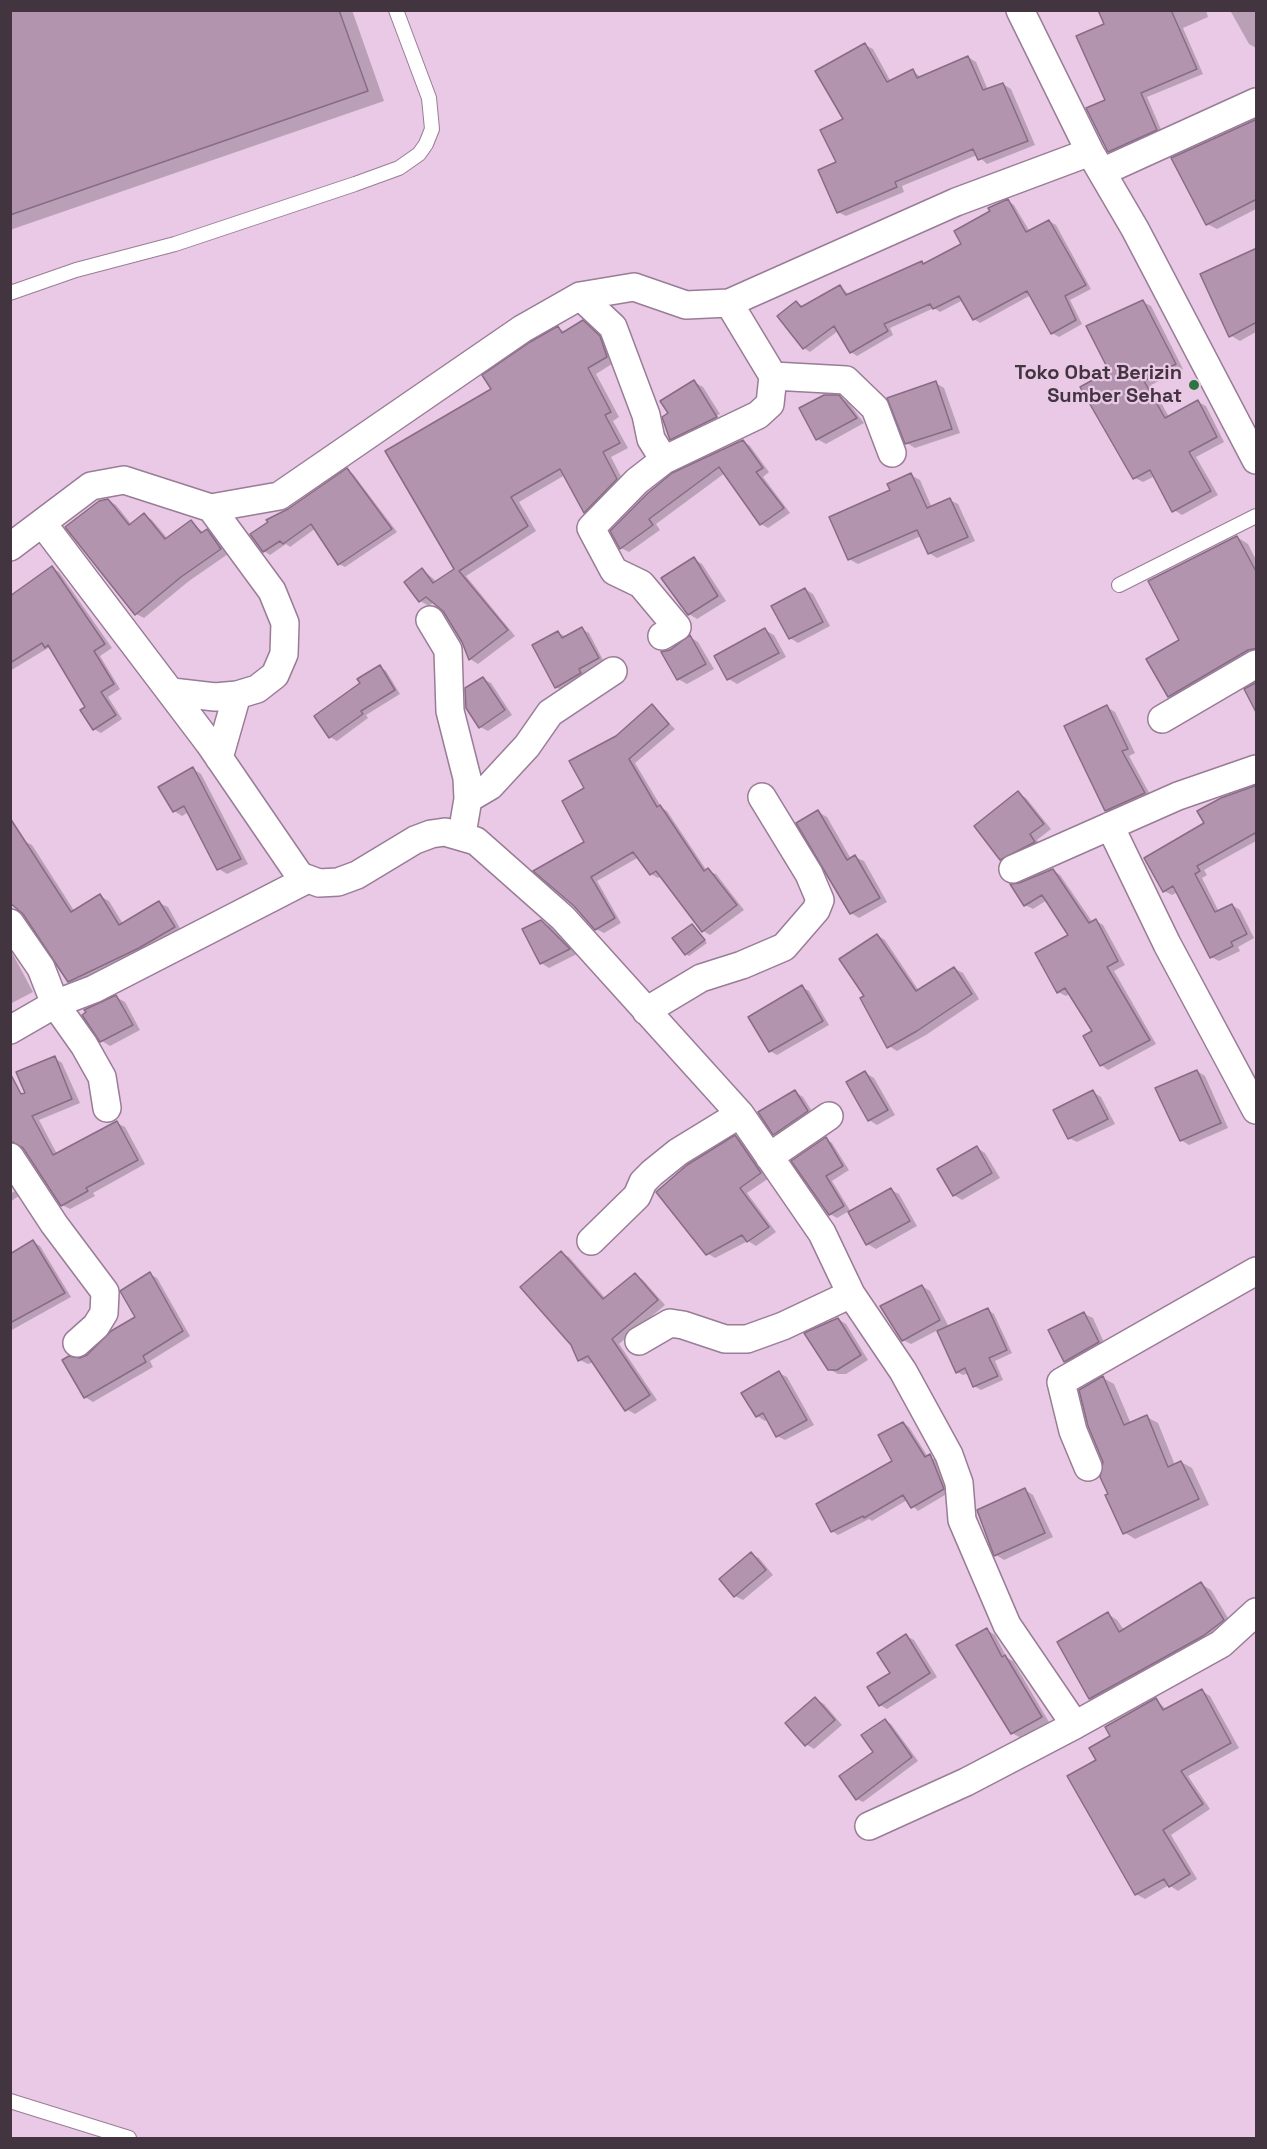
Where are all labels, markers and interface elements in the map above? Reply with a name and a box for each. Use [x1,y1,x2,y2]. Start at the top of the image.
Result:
place label: Toko Obat Berizin Sumber Sehat [1015,362,1182,409]
marker: Toko Obat Berizin Sumber Sehat [1187,378,1201,392]

